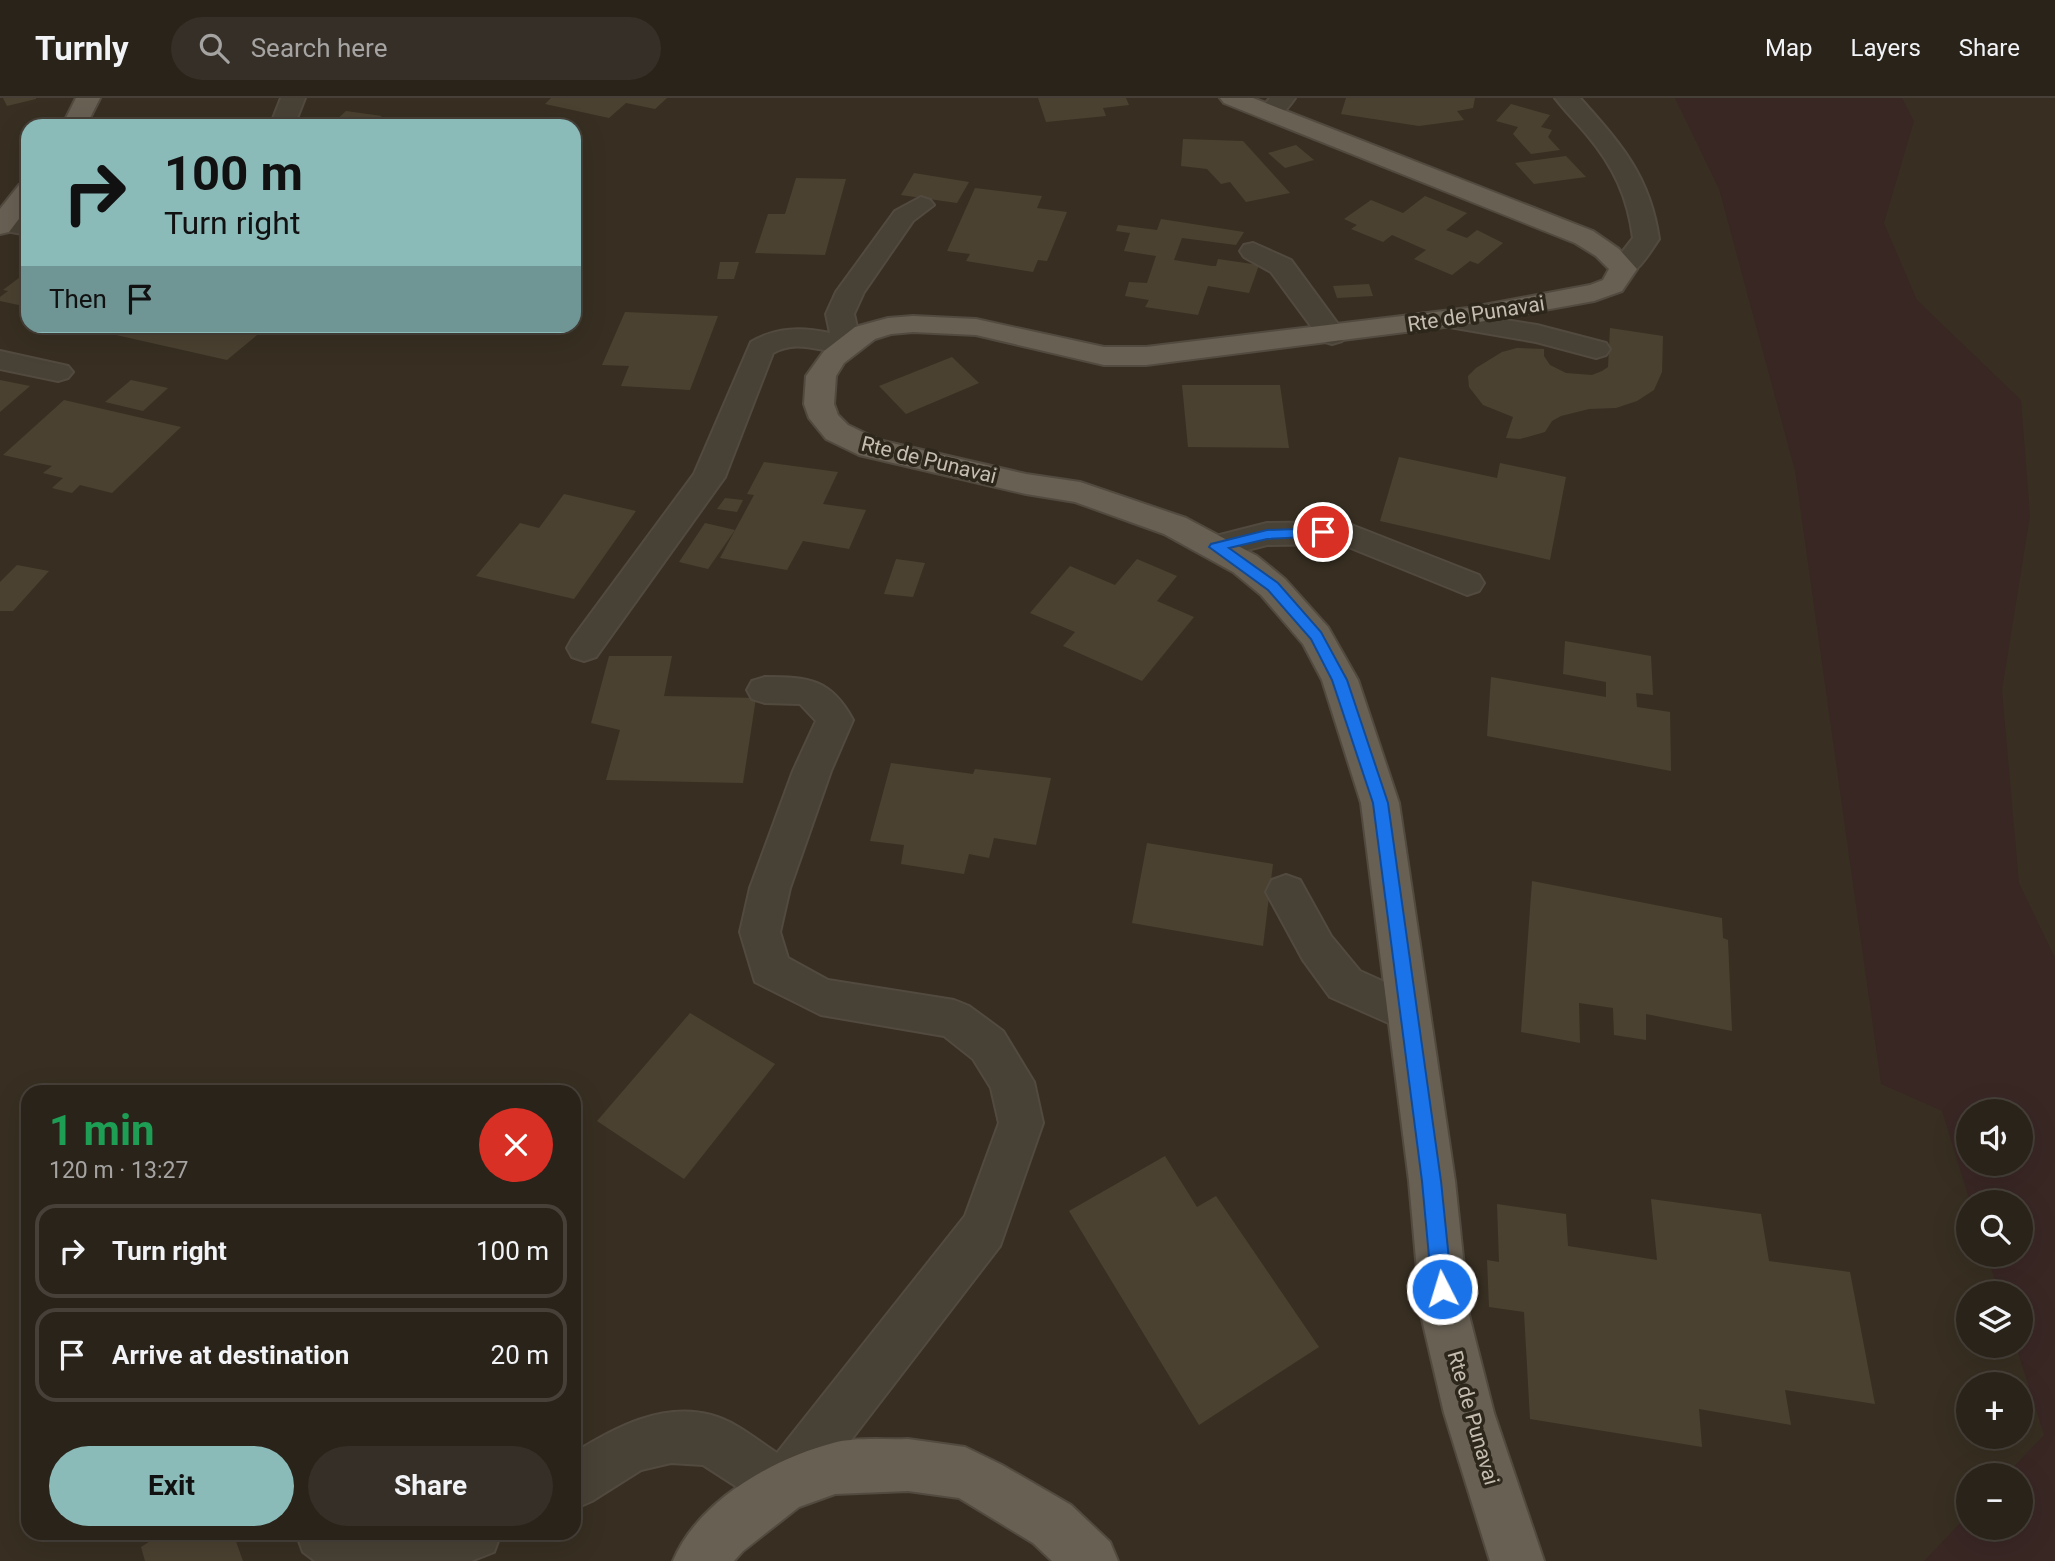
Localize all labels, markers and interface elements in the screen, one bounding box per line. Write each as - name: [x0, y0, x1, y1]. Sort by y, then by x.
- search box: [171, 17, 661, 80]
- text: Turnly: [35, 29, 129, 68]
- icon: search: [195, 29, 233, 67]
- text: Search here: [251, 33, 387, 63]
- text: Map: [1765, 34, 1813, 62]
- text: Layers: [1851, 34, 1921, 62]
- text: Share: [1959, 34, 2020, 62]
- text: 100 m: [164, 145, 303, 202]
- icon: right: [49, 147, 140, 238]
- text: Turn right: [164, 204, 300, 242]
- icon: arrive: [121, 280, 159, 318]
- text: Then: [49, 284, 107, 314]
- street label: Rte de Punavai: [1406, 291, 1546, 337]
- street label: Rte de Punavai: [859, 432, 999, 488]
- pin: [1293, 502, 1353, 562]
- icon: arrive: [1304, 513, 1342, 551]
- map controls: [1956, 1099, 2033, 1540]
- button: sound: [1956, 1099, 2033, 1176]
- text: 1 min: [49, 1106, 155, 1155]
- button: close: [479, 1108, 553, 1182]
- text: 120 m · 13:27: [49, 1157, 188, 1184]
- button: search: [1956, 1190, 2033, 1267]
- icon: right: [53, 1232, 91, 1270]
- text: Turn right: [112, 1236, 227, 1266]
- text: 100 m: [476, 1236, 549, 1266]
- position arrow: [1405, 1252, 1479, 1326]
- button: layers: [1956, 1281, 2033, 1358]
- icon: arrive: [53, 1336, 91, 1374]
- text: Arrive at destination: [112, 1340, 349, 1370]
- text: 20 m: [491, 1340, 549, 1370]
- street label: Rte de Punavai: [1442, 1348, 1504, 1488]
- button: +: [1956, 1372, 2033, 1449]
- button: Exit: [49, 1446, 294, 1526]
- button: Share: [308, 1446, 553, 1526]
- button: −: [1956, 1463, 2033, 1540]

